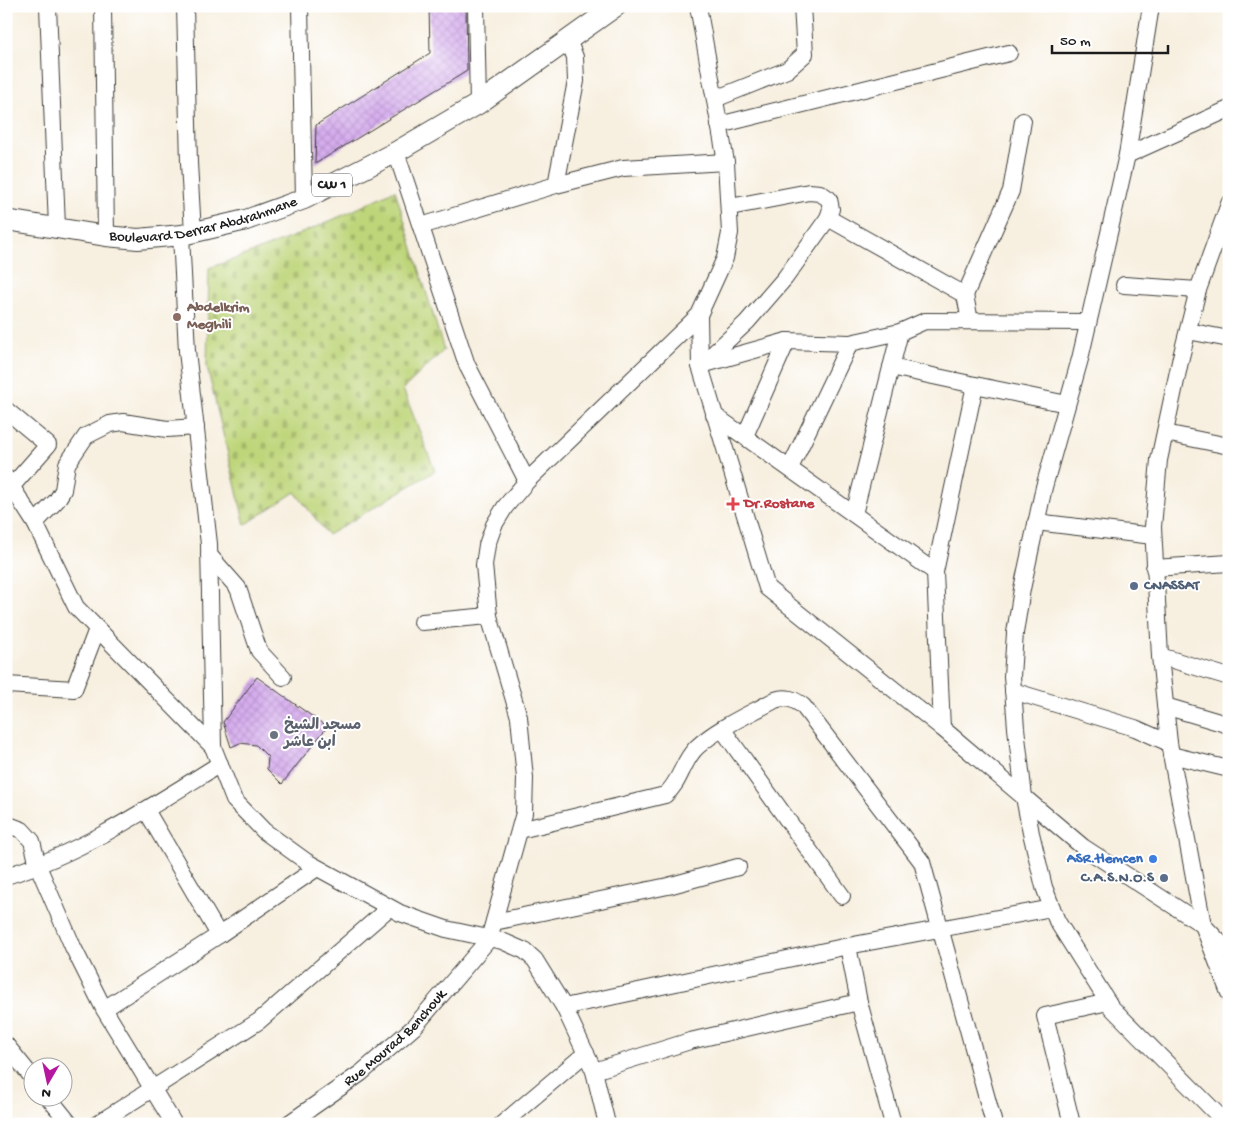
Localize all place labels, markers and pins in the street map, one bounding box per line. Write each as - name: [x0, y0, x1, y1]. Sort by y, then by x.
- place label: Abdelkrim Meghili: [186, 299, 250, 334]
- marker: Abdelkrim Meghili: [171, 311, 183, 323]
- place label: Dr.Rostane: [742, 495, 816, 513]
- marker: Dr.Rostane: [726, 497, 740, 511]
- place label: CNASSAT: [1143, 577, 1201, 595]
- marker: CNASSAT: [1128, 580, 1140, 592]
- place label: مسجد الشيخ ابن عاشر: [282, 716, 361, 752]
- marker: مسجد الشيخ ابن عاشر: [268, 729, 280, 741]
- place label: ASR.tlemcen: [1066, 850, 1144, 868]
- marker: ASR.tlemcen: [1147, 853, 1159, 865]
- place label: C.A.S.N.O.S: [1080, 869, 1155, 887]
- marker: C.A.S.N.O.S: [1158, 872, 1170, 884]

